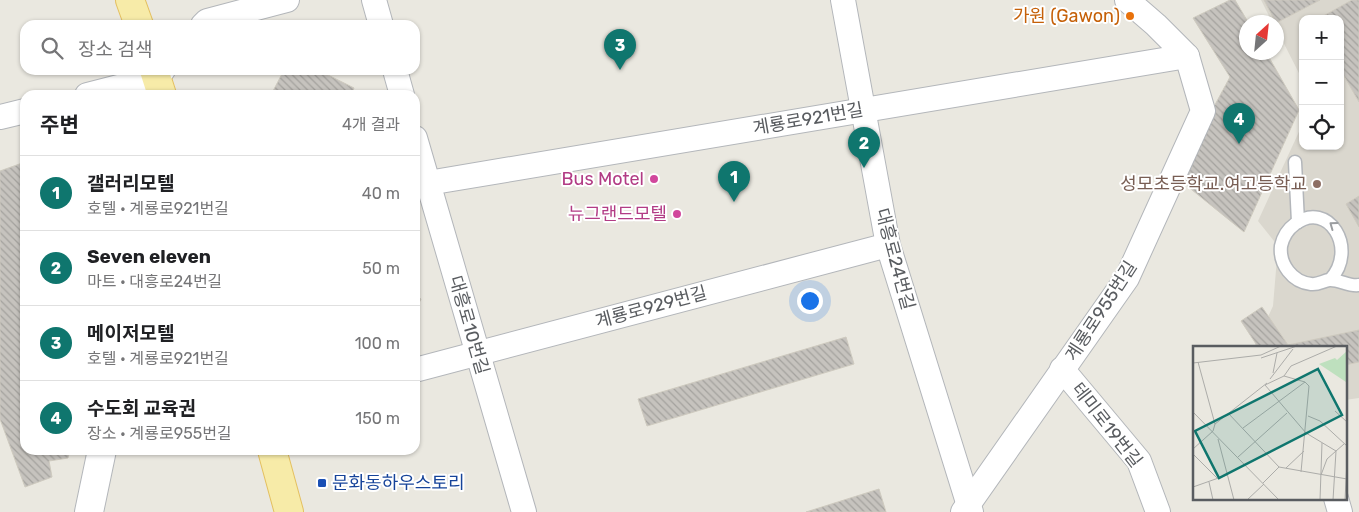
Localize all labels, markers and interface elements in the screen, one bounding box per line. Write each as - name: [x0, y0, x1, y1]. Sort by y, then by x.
- place label: 가원 (Gawon): [1013, 5, 1120, 27]
- marker: 가원 (Gawon): [1124, 10, 1136, 22]
- north arrow: [1239, 15, 1284, 60]
- map controls: [1299, 15, 1344, 150]
- button: +: [1299, 15, 1344, 60]
- search box: [20, 20, 420, 75]
- pin: 3: [604, 29, 636, 70]
- icon: search: [38, 34, 66, 62]
- text: 장소 검색: [78, 38, 153, 61]
- button: −: [1299, 60, 1344, 105]
- street label: 계룡로921번길: [751, 98, 865, 140]
- pin: 4: [1223, 103, 1255, 144]
- button: locate: [1299, 105, 1344, 150]
- text: 주변: [40, 112, 79, 137]
- text: 4개 결과: [342, 115, 400, 134]
- pin: 2: [848, 127, 880, 168]
- pin: 1: [718, 161, 750, 202]
- place label: Bus Motel: [562, 168, 644, 190]
- text: 갤러리모텔: [87, 172, 174, 195]
- marker: Bus Motel: [648, 173, 660, 185]
- place label: 성모초등학교.여고등학교: [1120, 173, 1307, 195]
- marker: 성모초등학교.여고등학교: [1311, 178, 1323, 190]
- text: 1: [52, 184, 60, 203]
- text: 40 m: [362, 184, 400, 203]
- text: 호텔 · 계룡로921번길: [87, 199, 229, 218]
- place label: 뉴그랜드모텔: [568, 203, 667, 225]
- street label: 대흥로24번길: [871, 206, 919, 312]
- marker: 뉴그랜드모텔: [671, 208, 683, 220]
- one-way arrow: [1329, 222, 1339, 231]
- text: Seven eleven: [87, 245, 211, 268]
- street label: 계룡로955번길: [1060, 257, 1142, 365]
- text: 2: [51, 259, 61, 278]
- text: 50 m: [362, 259, 400, 278]
- text: 마트 · 대흥로24번길: [87, 272, 222, 291]
- street label: 대흥로10번길: [444, 273, 494, 377]
- street label: 계룡로929번길: [593, 282, 709, 332]
- your location: [797, 288, 823, 314]
- text: 메이저모텔: [87, 322, 174, 345]
- text: 3: [51, 334, 61, 353]
- text: 100 m: [355, 334, 400, 353]
- inset map: [1193, 346, 1346, 500]
- text: 호텔 · 계룡로921번길: [87, 349, 229, 368]
- street label: 테미로19번길: [1067, 378, 1147, 472]
- text: 수도회 교육권: [87, 397, 196, 420]
- text: 4: [51, 409, 61, 428]
- text: 150 m: [355, 409, 400, 428]
- text: 장소 · 계룡로955번길: [87, 424, 232, 443]
- place label: 문화동하우스토리: [332, 472, 464, 494]
- marker: 문화동하우스토리: [316, 477, 328, 489]

